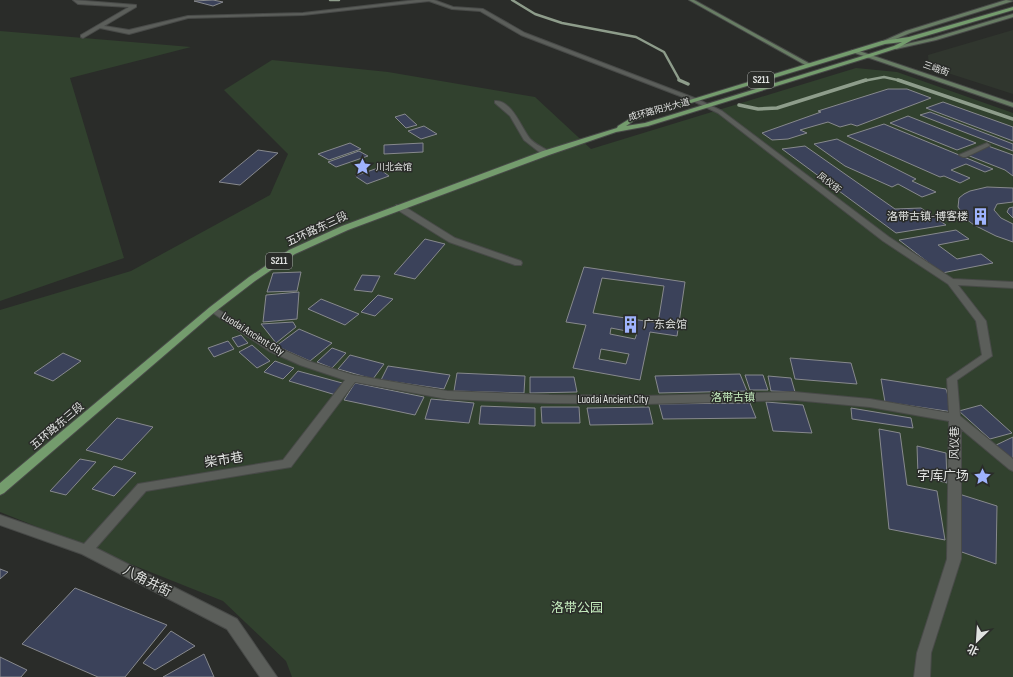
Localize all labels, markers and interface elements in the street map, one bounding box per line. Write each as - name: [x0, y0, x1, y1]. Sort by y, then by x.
- street label: 三峨街: [921, 59, 951, 79]
- road number: S211: [748, 72, 774, 88]
- street label: 成环路阳光大道: [627, 97, 691, 123]
- place icon: 川北会馆: [353, 157, 373, 177]
- place label: 川北会馆: [376, 162, 412, 173]
- street label: 凤仪街: [815, 170, 843, 196]
- building icon: 洛带古镇-博客楼: [971, 206, 991, 226]
- street label: 五环路东三段: [284, 209, 350, 249]
- place label: 洛带古镇-博客楼: [887, 210, 968, 223]
- road number: S211: [266, 253, 292, 269]
- street label: Luodai Ancient City: [219, 310, 287, 359]
- building icon: 广东会馆: [620, 314, 640, 334]
- place label: 广东会馆: [643, 318, 687, 331]
- park label: 洛带古镇: [711, 391, 755, 404]
- street label: Luodai Ancient City: [577, 393, 649, 406]
- street label: 五环路东三段: [28, 400, 86, 452]
- street label: 风仪巷: [948, 427, 961, 460]
- street label: 柴市巷: [203, 449, 245, 471]
- place icon: 字库广场: [972, 466, 992, 486]
- place label: 字库广场: [917, 468, 969, 484]
- street label: 八角井街: [120, 562, 174, 600]
- park label: 洛带公园: [551, 600, 603, 616]
- north arrow: [957, 621, 997, 661]
- text: 北: [965, 641, 981, 658]

